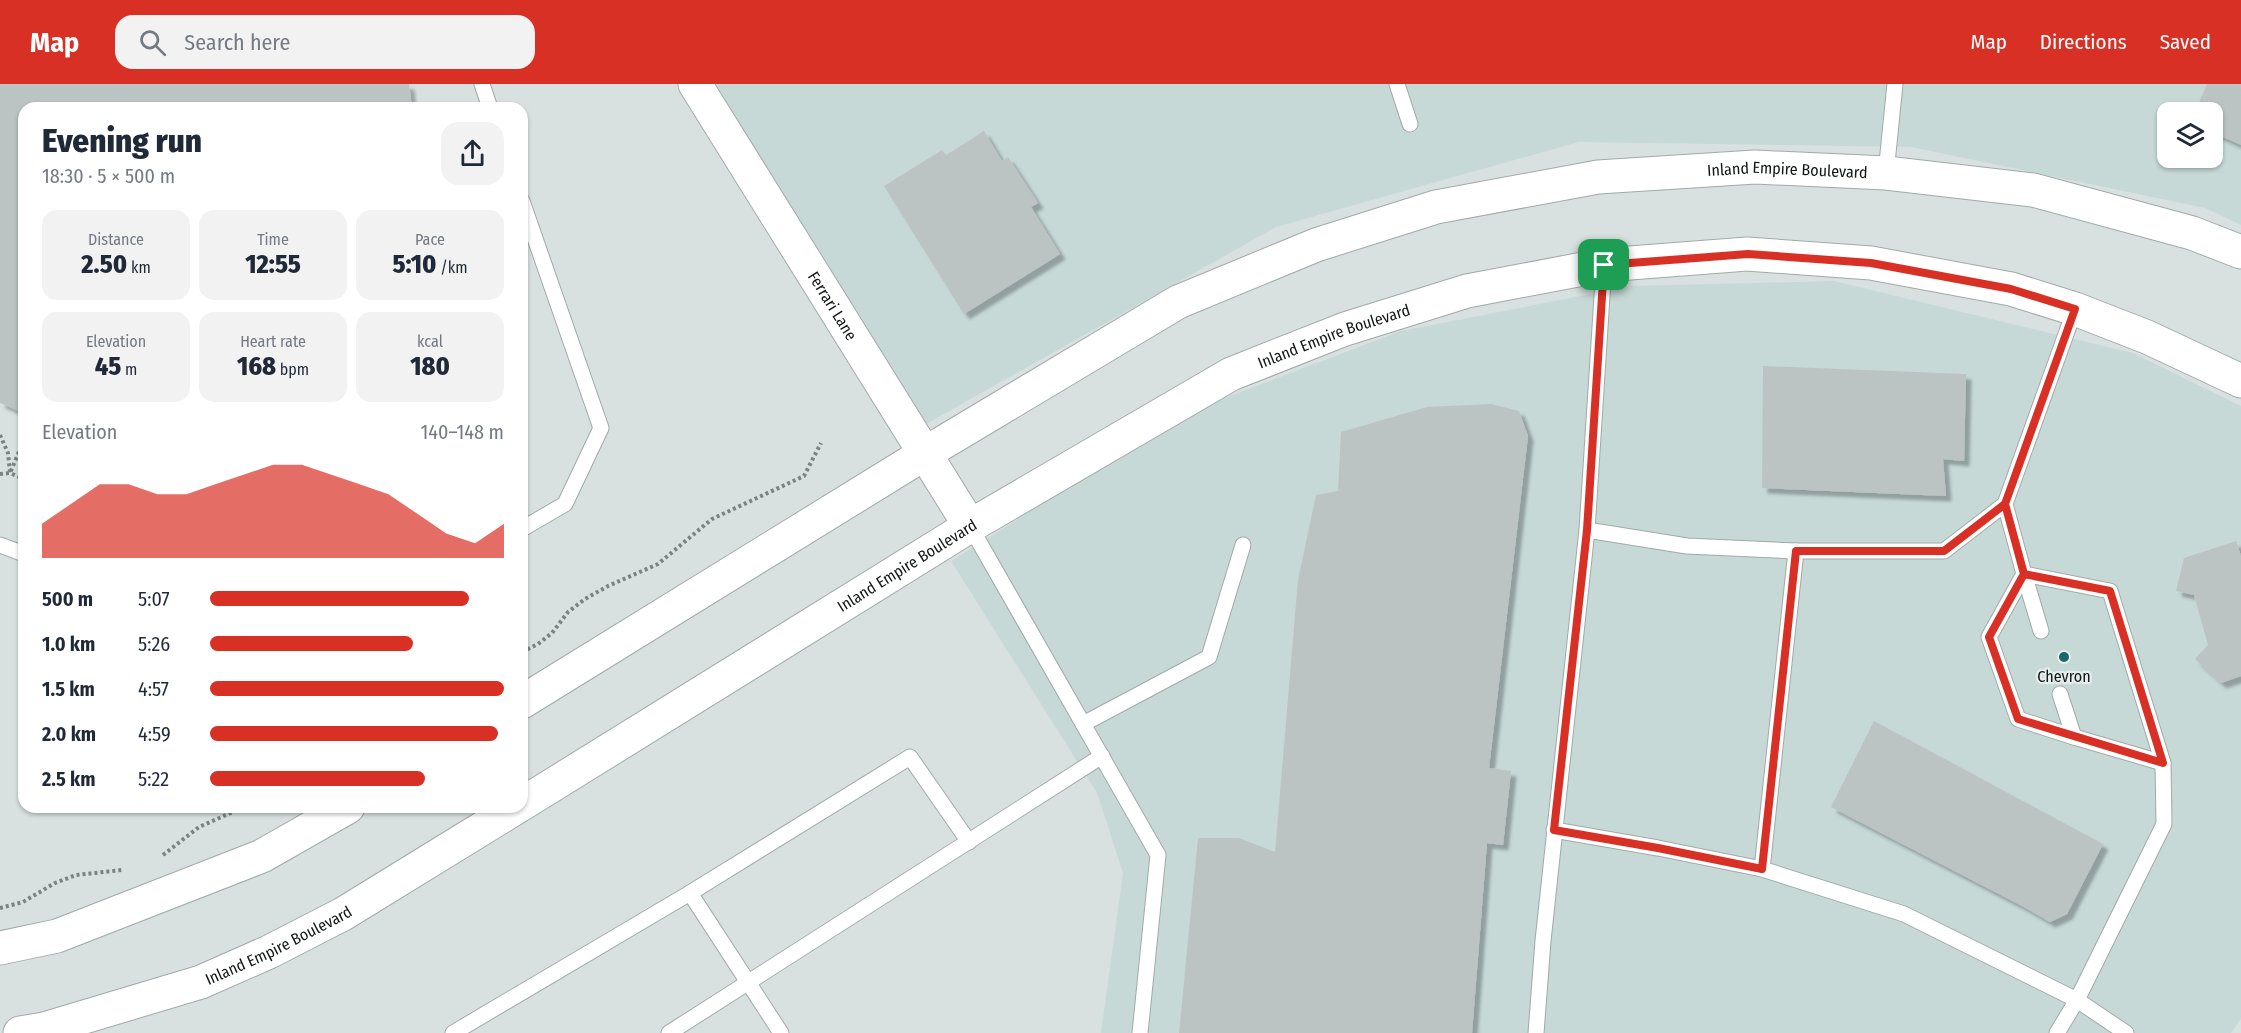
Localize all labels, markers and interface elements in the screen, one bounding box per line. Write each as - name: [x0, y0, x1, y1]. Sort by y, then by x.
- search box: [115, 15, 535, 69]
- text: Map: [30, 26, 79, 59]
- icon: search: [136, 26, 169, 59]
- text: Search here: [184, 29, 290, 56]
- text: Map: [1970, 29, 2007, 55]
- text: Directions: [2040, 29, 2127, 55]
- text: Saved: [2160, 29, 2211, 55]
- map controls: [2157, 102, 2223, 168]
- button: layers: [2157, 102, 2223, 168]
- text: Evening run: [42, 121, 202, 161]
- button: share: [441, 122, 504, 185]
- street label: Inland Empire Boulevard: [1707, 157, 1868, 182]
- text: 18:30 · 5 × 500 m: [42, 164, 175, 188]
- text: Distance: [88, 230, 144, 249]
- text: Time: [257, 230, 289, 249]
- text: Pace: [415, 230, 445, 249]
- pin: [1578, 239, 1629, 290]
- icon: arrive: [1587, 248, 1620, 281]
- text: 2.50: [81, 249, 127, 280]
- text: 12:55: [245, 249, 301, 280]
- text: 5:10: [393, 249, 436, 280]
- text: km: [127, 258, 151, 277]
- text: /km: [436, 258, 467, 277]
- street label: Ferrari Lane: [804, 268, 861, 344]
- street label: Inland Empire Boulevard: [1255, 300, 1412, 372]
- text: Elevation: [86, 332, 146, 351]
- text: Heart rate: [240, 332, 306, 351]
- text: kcal: [417, 332, 443, 351]
- text: 45: [95, 351, 121, 382]
- text: 168: [237, 351, 276, 382]
- text: 180: [410, 351, 450, 382]
- text: m: [121, 360, 137, 379]
- text: bpm: [276, 360, 309, 379]
- text: Elevation: [42, 420, 117, 444]
- text: 140–148 m: [420, 420, 504, 444]
- street label: Inland Empire Boulevard: [834, 515, 980, 616]
- text: 500 m: [42, 587, 93, 611]
- text: 5:07: [138, 587, 170, 611]
- text: 1.0 km: [42, 632, 95, 656]
- text: 5:26: [138, 632, 170, 656]
- marker: Chevron: [2057, 650, 2071, 664]
- place label: Chevron: [2037, 667, 2091, 686]
- text: 1.5 km: [42, 677, 95, 701]
- text: 4:57: [138, 677, 169, 701]
- text: 2.0 km: [42, 722, 96, 746]
- text: 4:59: [138, 722, 171, 746]
- text: 2.5 km: [42, 767, 95, 791]
- text: 5:22: [138, 767, 169, 791]
- street label: Inland Empire Boulevard: [202, 901, 355, 988]

